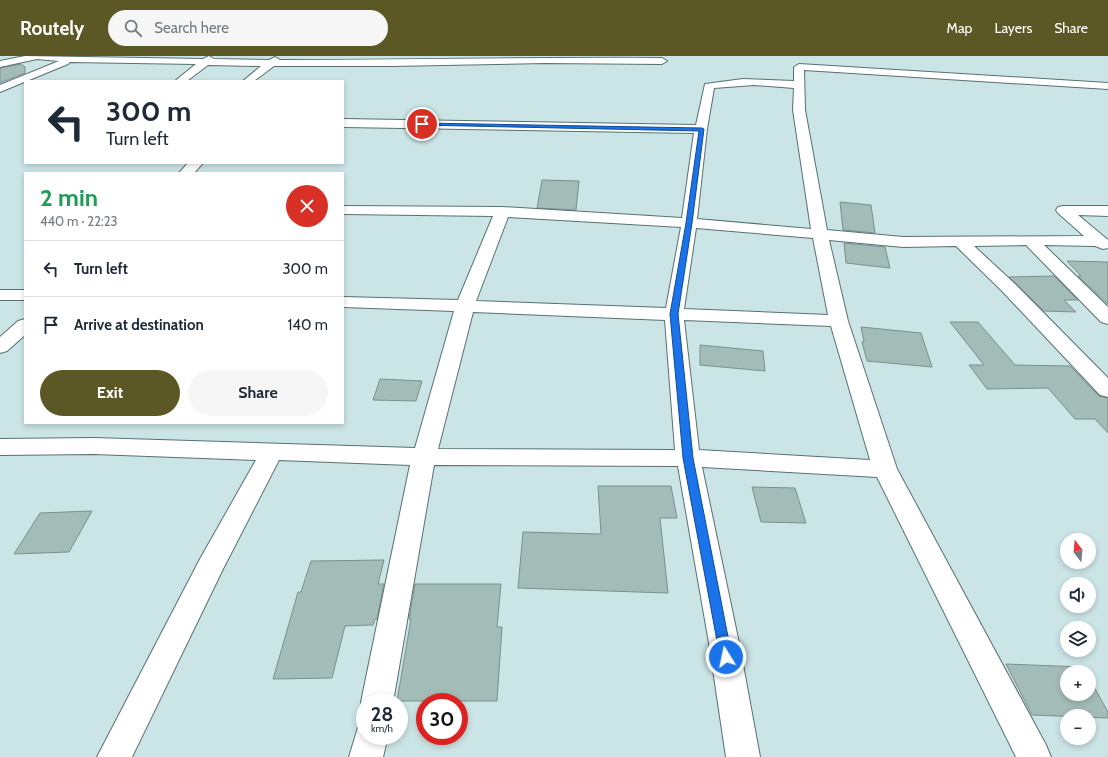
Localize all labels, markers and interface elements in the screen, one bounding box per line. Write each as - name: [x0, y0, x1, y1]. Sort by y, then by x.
- search box: [108, 10, 388, 46]
- text: Routely: [20, 17, 84, 40]
- icon: search: [122, 17, 144, 39]
- text: Search here: [154, 19, 229, 37]
- text: Map: [947, 19, 972, 37]
- text: Layers: [994, 19, 1032, 37]
- text: Share: [1054, 19, 1088, 37]
- text: 300 m: [106, 94, 191, 128]
- icon: left: [40, 96, 92, 148]
- pin: [405, 107, 439, 141]
- icon: arrive: [411, 113, 433, 135]
- text: Turn left: [106, 128, 169, 150]
- text: 2 min: [40, 183, 98, 212]
- button: close: [286, 185, 328, 227]
- text: 440 m · 22:23: [40, 213, 118, 229]
- icon: left: [40, 258, 62, 280]
- text: Turn left: [74, 260, 128, 278]
- text: 300 m: [282, 260, 328, 278]
- icon: arrive: [40, 314, 62, 336]
- text: Arrive at destination: [74, 316, 204, 334]
- text: 140 m: [287, 316, 328, 334]
- button: Exit: [40, 370, 180, 416]
- button: Share: [188, 370, 328, 416]
- north arrow: [1060, 533, 1096, 569]
- map controls: [1060, 533, 1096, 745]
- button: sound: [1060, 577, 1096, 613]
- button: layers: [1060, 621, 1096, 657]
- position arrow: [705, 636, 747, 678]
- button: +: [1060, 665, 1096, 701]
- speed limit sign: 30: [416, 693, 468, 745]
- text: 28: [371, 702, 393, 726]
- button: −: [1060, 709, 1096, 745]
- text: km/h: [371, 722, 393, 735]

